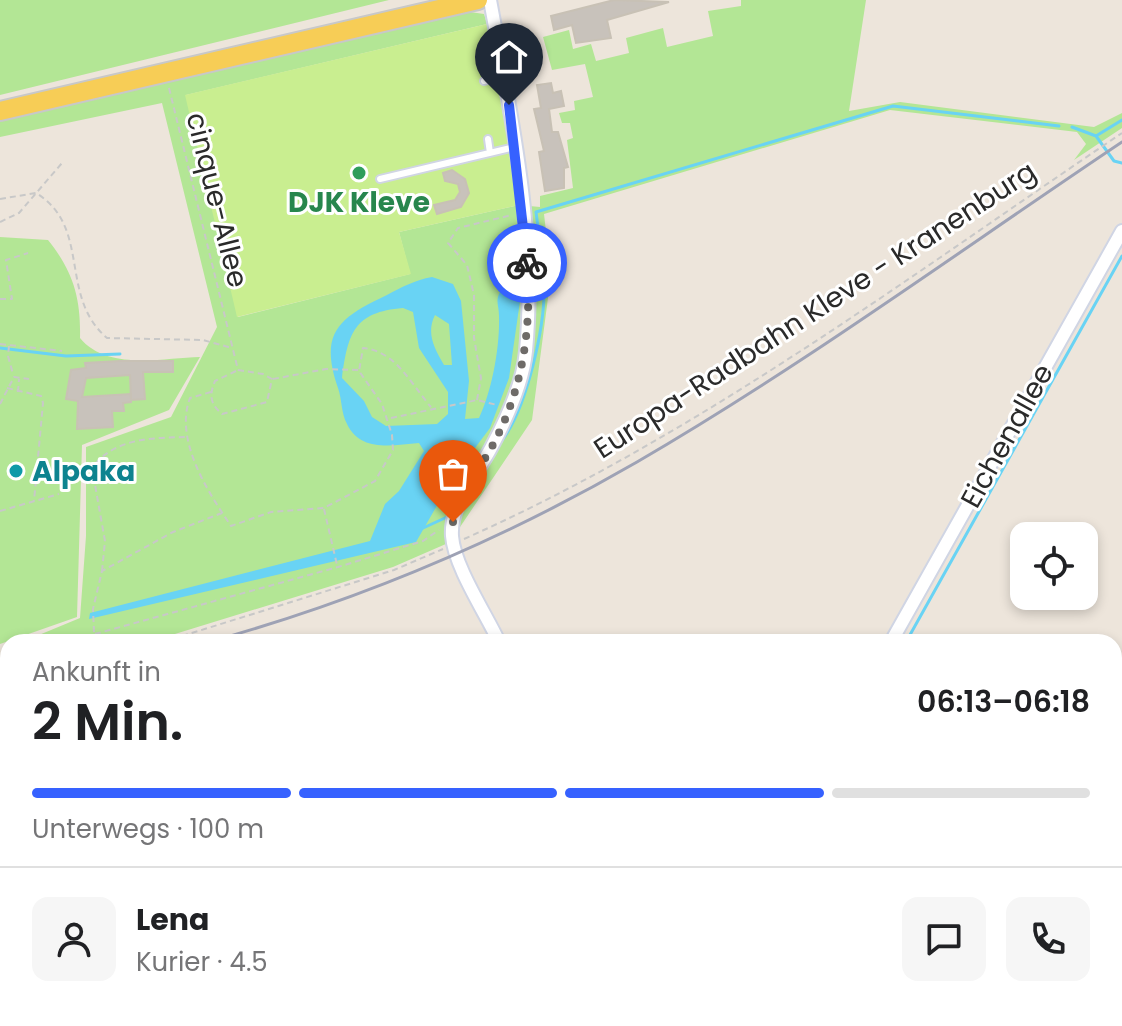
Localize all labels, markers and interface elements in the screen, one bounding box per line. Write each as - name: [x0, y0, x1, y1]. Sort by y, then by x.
- pin: [475, 23, 543, 105]
- icon: home: [487, 35, 531, 79]
- street label: cinque-Allee: [176, 109, 258, 291]
- street label: Europa-Radbahn Kleve - Kranenburg: [586, 152, 1044, 468]
- marker: DJK Kleve: [350, 164, 368, 182]
- place label: DJK Kleve: [288, 183, 430, 222]
- courier: [487, 223, 567, 303]
- icon: bike: [505, 241, 549, 285]
- street label: Eichenallee: [951, 357, 1063, 515]
- pin: [419, 440, 487, 522]
- place label: Alpaka: [32, 452, 135, 491]
- icon: bag: [431, 452, 475, 496]
- marker: Alpaka: [7, 462, 25, 480]
- map controls: [1010, 522, 1098, 610]
- button: locate: [1010, 522, 1098, 610]
- text: Ankunft in: [32, 654, 161, 690]
- text: 06:13–06:18: [917, 680, 1090, 723]
- text: 2 Min.: [32, 685, 183, 758]
- text: Unterwegs · 100 m: [32, 811, 264, 847]
- button: person: [32, 897, 116, 981]
- button: chat: [902, 897, 986, 981]
- button: phone: [1006, 897, 1090, 981]
- text: Lena: [136, 898, 209, 941]
- text: Kurier · 4.5: [136, 944, 268, 980]

